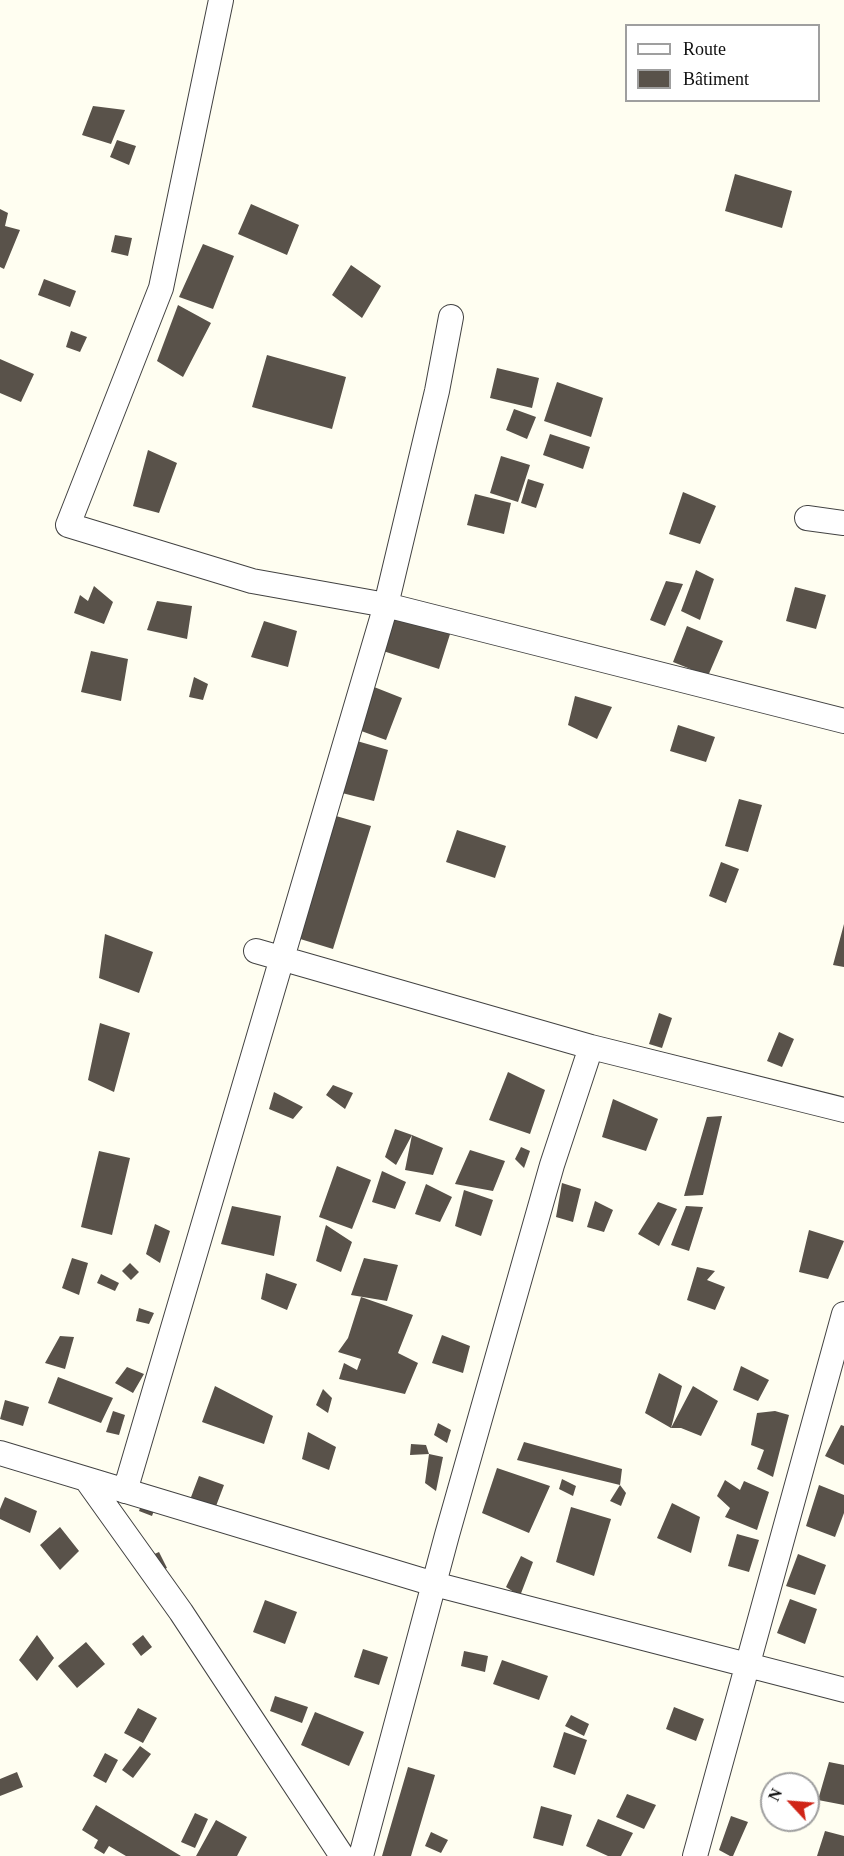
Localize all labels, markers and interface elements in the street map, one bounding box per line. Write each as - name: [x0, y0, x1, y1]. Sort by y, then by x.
- legend: [625, 24, 820, 102]
- text: Route: [683, 39, 726, 59]
- text: Bâtiment: [683, 69, 749, 89]
- north arrow: [760, 1772, 820, 1832]
- text: N: [765, 1786, 785, 1804]

